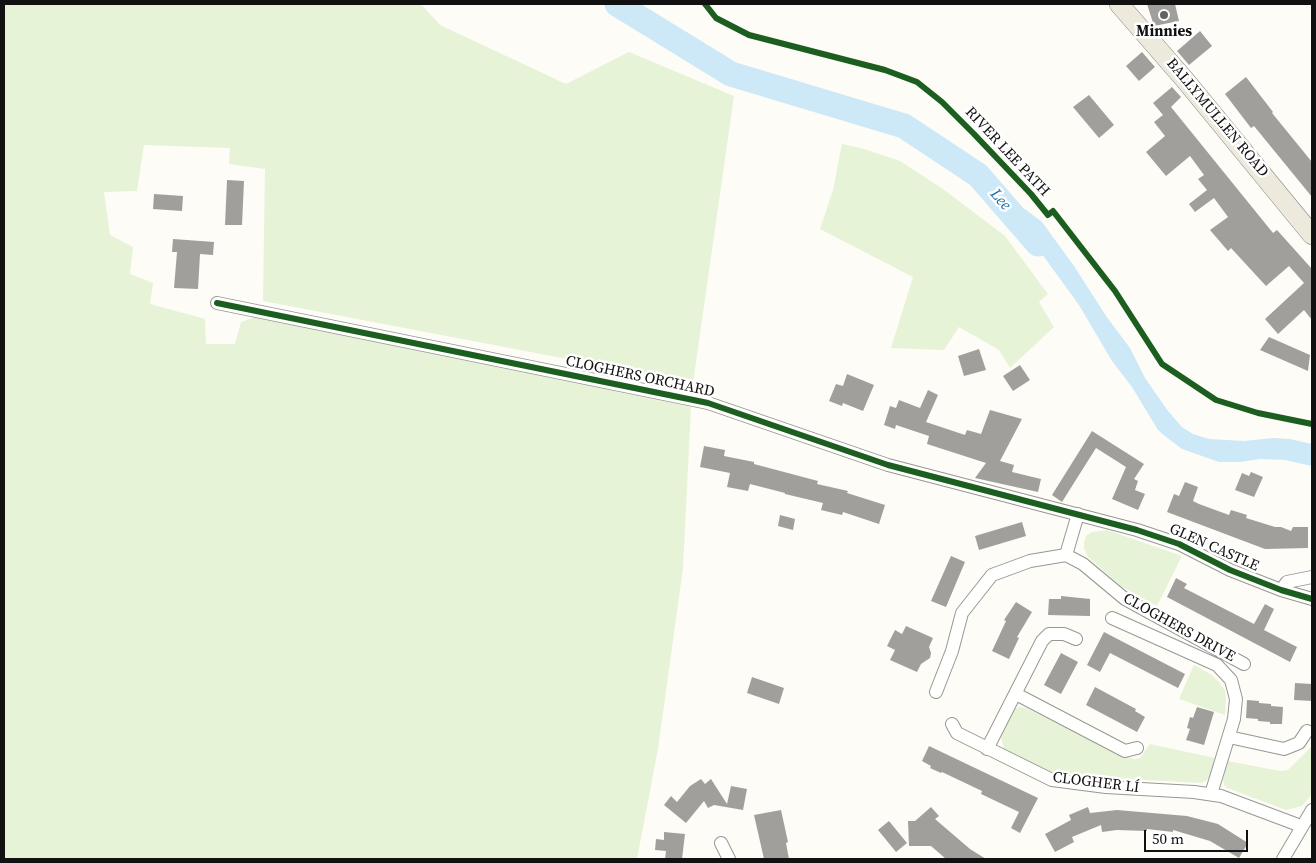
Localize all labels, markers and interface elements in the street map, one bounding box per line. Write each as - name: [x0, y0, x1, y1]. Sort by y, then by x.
- marker: Minnies: [1158, 9, 1170, 21]
- place label: Minnies: [1136, 23, 1192, 41]
- street label: BALLYMULLEN ROAD: [1162, 55, 1272, 181]
- street label: RIVER LEE PATH: [961, 104, 1053, 200]
- water label: Lee: [986, 185, 1014, 215]
- street label: CLOGHERS ORCHARD: [564, 352, 716, 402]
- street label: GLEN CASTLE: [1166, 520, 1262, 576]
- street label: CLOGHERS DRIVE: [1120, 590, 1238, 666]
- street label: CLOGHER LÍ: [1052, 769, 1140, 797]
- scale bar: [1146, 820, 1250, 852]
- text: 50 m: [1152, 828, 1184, 849]

